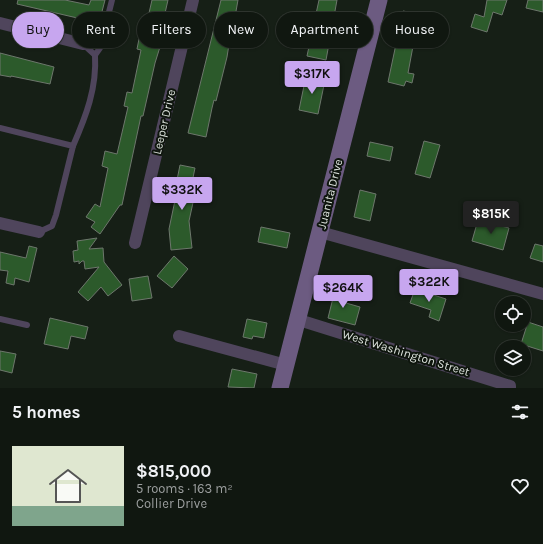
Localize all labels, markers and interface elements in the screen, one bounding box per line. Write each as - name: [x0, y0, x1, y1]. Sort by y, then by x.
- chip: Buy: [12, 12, 64, 48]
- chip: Rent: [72, 12, 129, 48]
- chip: Filters: [137, 12, 206, 48]
- chip: New: [214, 12, 268, 48]
- chip: Apartment: [276, 12, 373, 48]
- chip: House: [381, 12, 449, 48]
- pin: $317K: [284, 61, 340, 95]
- text: $317K: [294, 66, 330, 81]
- street label: Leeper Drive: [150, 88, 178, 156]
- street label: Juanita Drive: [315, 158, 345, 230]
- pin: $332K: [154, 177, 210, 211]
- text: $332K: [161, 182, 203, 197]
- pin: $815K: [463, 201, 519, 235]
- text: $815K: [472, 206, 510, 221]
- pin: $322K: [401, 269, 457, 303]
- text: $322K: [408, 274, 450, 289]
- pin: $264K: [315, 275, 371, 309]
- text: $264K: [323, 280, 363, 295]
- map controls: [495, 296, 531, 376]
- button: locate: [495, 296, 531, 332]
- street label: West Washington Street: [341, 327, 472, 379]
- button: layers: [495, 340, 531, 376]
- icon: filters: [509, 401, 531, 423]
- text: 5 homes: [12, 402, 81, 422]
- text: $815,000: [136, 461, 211, 481]
- icon: home: [44, 462, 92, 510]
- icon: heart: [509, 475, 531, 497]
- text: 5 rooms · 163 m²: [136, 481, 233, 496]
- text: Collier Drive: [136, 496, 207, 511]

